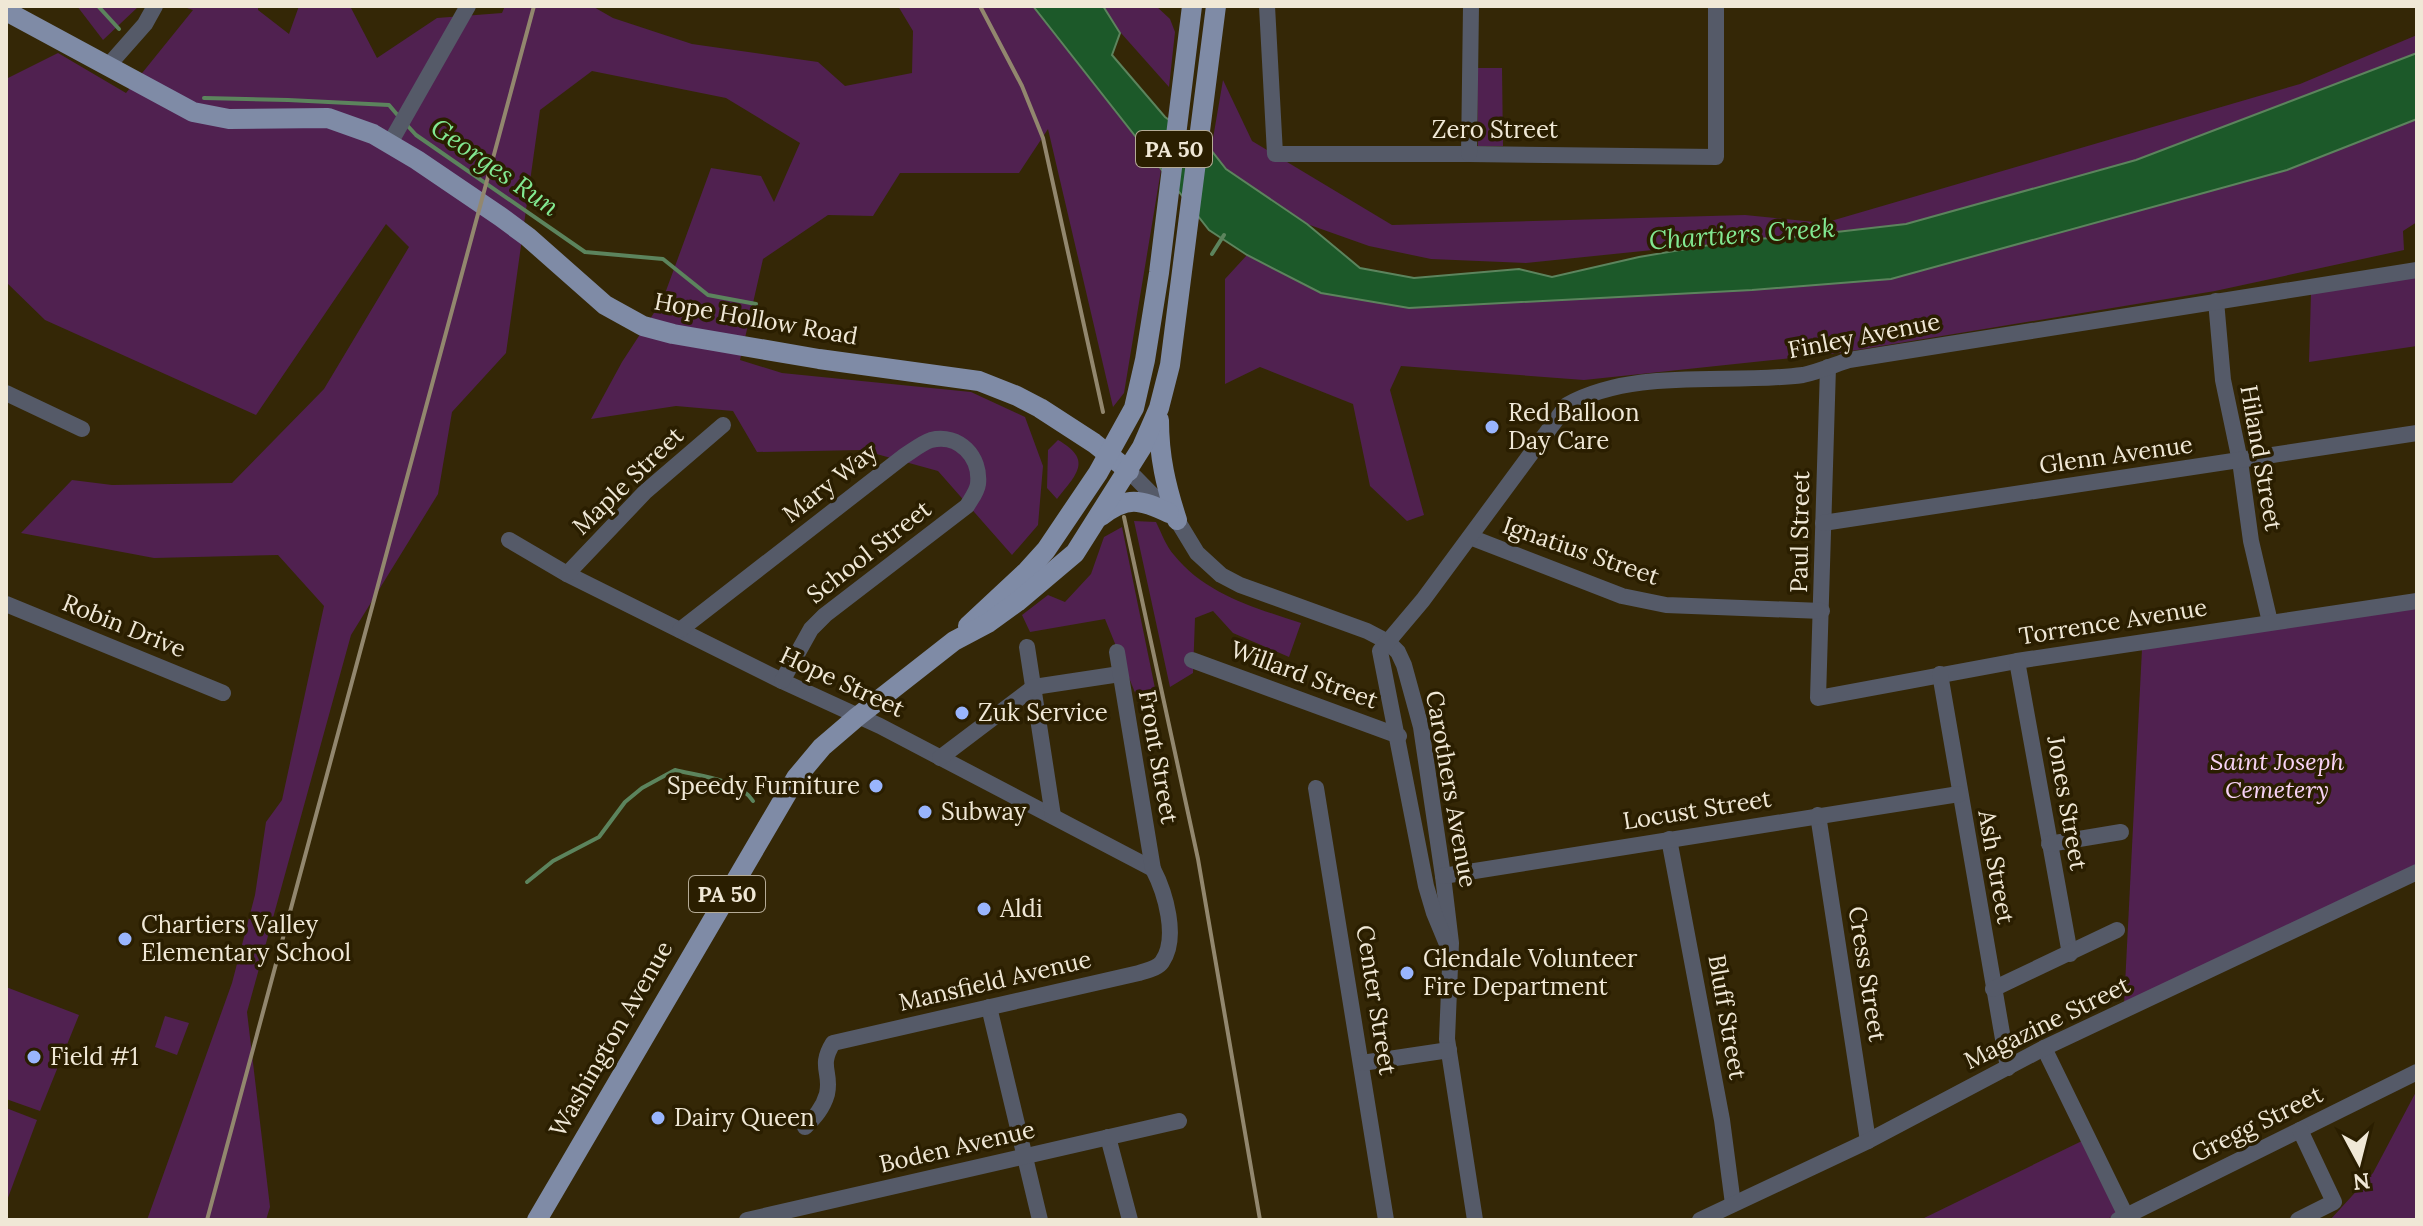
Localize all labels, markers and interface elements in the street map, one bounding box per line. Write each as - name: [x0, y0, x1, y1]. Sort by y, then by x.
- water label: Georges Run: [425, 110, 566, 223]
- street label: Zero Street: [1432, 114, 1559, 145]
- road number: PA 50: [1136, 131, 1212, 167]
- water label: Chartiers Creek: [1648, 211, 1836, 256]
- street label: Hope Hollow Road: [652, 285, 860, 352]
- street label: Finley Avenue: [1785, 306, 1943, 365]
- street label: Hiland Street: [2233, 383, 2290, 534]
- place label: Red Balloon Day Care: [1508, 397, 1639, 456]
- marker: Red Balloon Day Care: [1483, 418, 1501, 436]
- street label: Maple Street: [566, 419, 690, 541]
- street label: Glenn Avenue: [2037, 428, 2195, 481]
- street label: Mary Way: [776, 436, 884, 529]
- street label: Paul Street: [1783, 470, 1816, 593]
- street label: School Street: [800, 493, 938, 610]
- street label: Ignatius Street: [1499, 509, 1664, 592]
- street label: Robin Drive: [58, 587, 191, 664]
- street label: Torrence Avenue: [2017, 591, 2209, 652]
- street label: Willard Street: [1226, 634, 1383, 716]
- street label: Hope Street: [775, 639, 910, 724]
- street label: Front Street: [1131, 688, 1186, 827]
- street label: Carothers Avenue: [1419, 688, 1484, 890]
- place label: Zuk Service: [978, 697, 1108, 728]
- marker: Zuk Service: [953, 704, 971, 722]
- street label: Jones Street: [2040, 732, 2095, 873]
- park label: Saint Joseph Cemetery: [2210, 746, 2344, 805]
- place label: Speedy Furniture: [667, 770, 860, 801]
- marker: Speedy Furniture: [867, 777, 885, 795]
- street label: Locust Street: [1621, 782, 1774, 837]
- place label: Subway: [941, 796, 1027, 827]
- marker: Subway: [916, 803, 934, 821]
- street label: Ash Street: [1971, 807, 2022, 927]
- road number: PA 50: [689, 876, 765, 912]
- place label: Aldi: [999, 893, 1043, 924]
- marker: Aldi: [975, 900, 993, 918]
- street label: Cress Street: [1842, 904, 1894, 1044]
- place label: Chartiers Valley Elementary School: [141, 909, 351, 968]
- street label: Center Street: [1349, 923, 1404, 1078]
- marker: Chartiers Valley Elementary School: [116, 930, 134, 948]
- street label: Washington Avenue: [542, 935, 679, 1142]
- street label: Mansfield Avenue: [896, 943, 1094, 1018]
- place label: Glendale Volunteer Fire Department: [1423, 943, 1638, 1002]
- street label: Bluff Street: [1701, 952, 1754, 1083]
- marker: Glendale Volunteer Fire Department: [1398, 964, 1416, 982]
- street label: Magazine Street: [1959, 969, 2136, 1076]
- place label: Field #1: [50, 1041, 139, 1072]
- marker: Field #1: [25, 1048, 43, 1066]
- street label: Gregg Street: [2186, 1078, 2328, 1169]
- place label: Dairy Queen: [674, 1102, 815, 1133]
- marker: Dairy Queen: [649, 1109, 667, 1127]
- street label: Boden Avenue: [876, 1114, 1038, 1179]
- north arrow: [2319, 1122, 2399, 1202]
- text: N: [2351, 1167, 2372, 1197]

